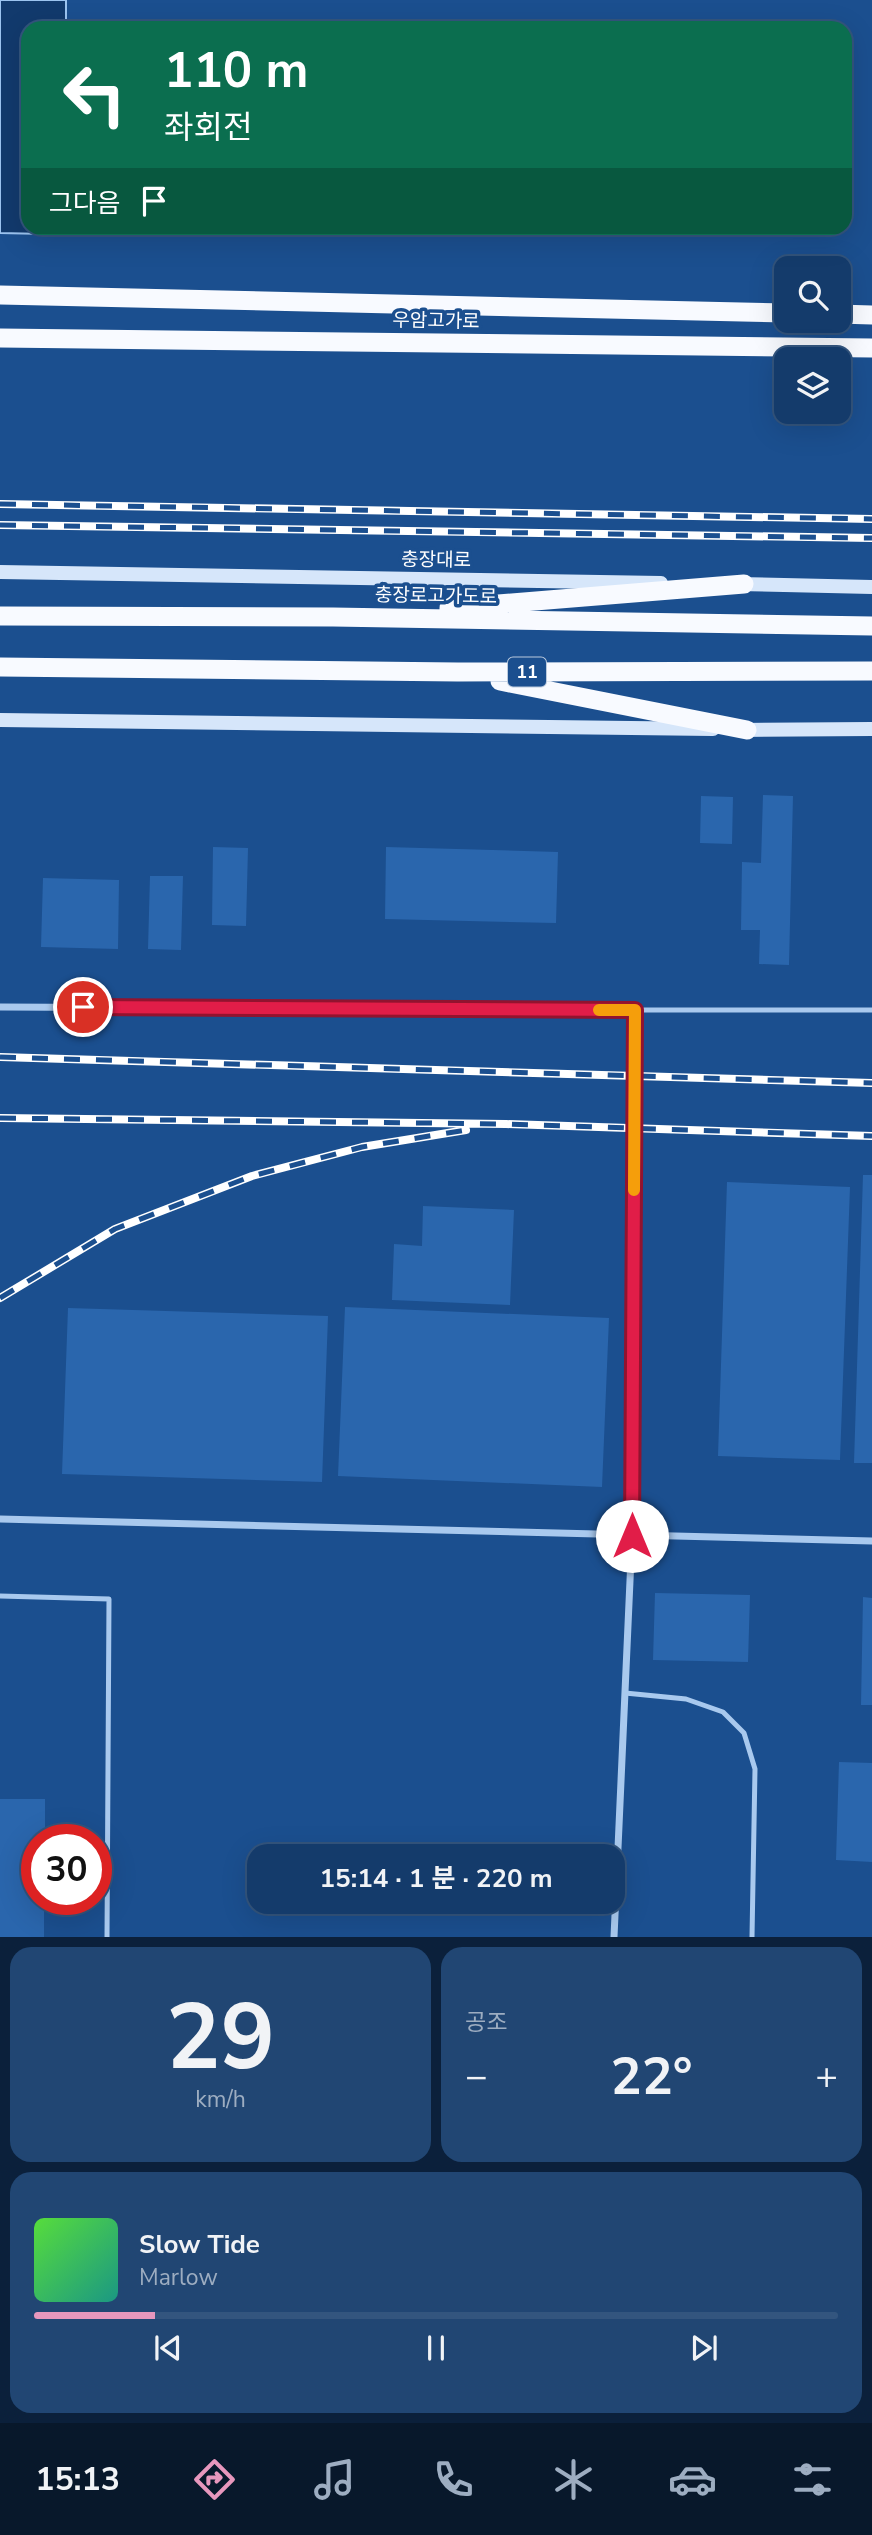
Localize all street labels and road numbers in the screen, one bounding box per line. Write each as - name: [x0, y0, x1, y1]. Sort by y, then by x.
- street label: 우암고가로: [392, 307, 480, 335]
- street label: 충장대로: [401, 546, 471, 574]
- street label: 충장로고가도로: [375, 582, 497, 610]
- road number: 11: [508, 658, 546, 686]

